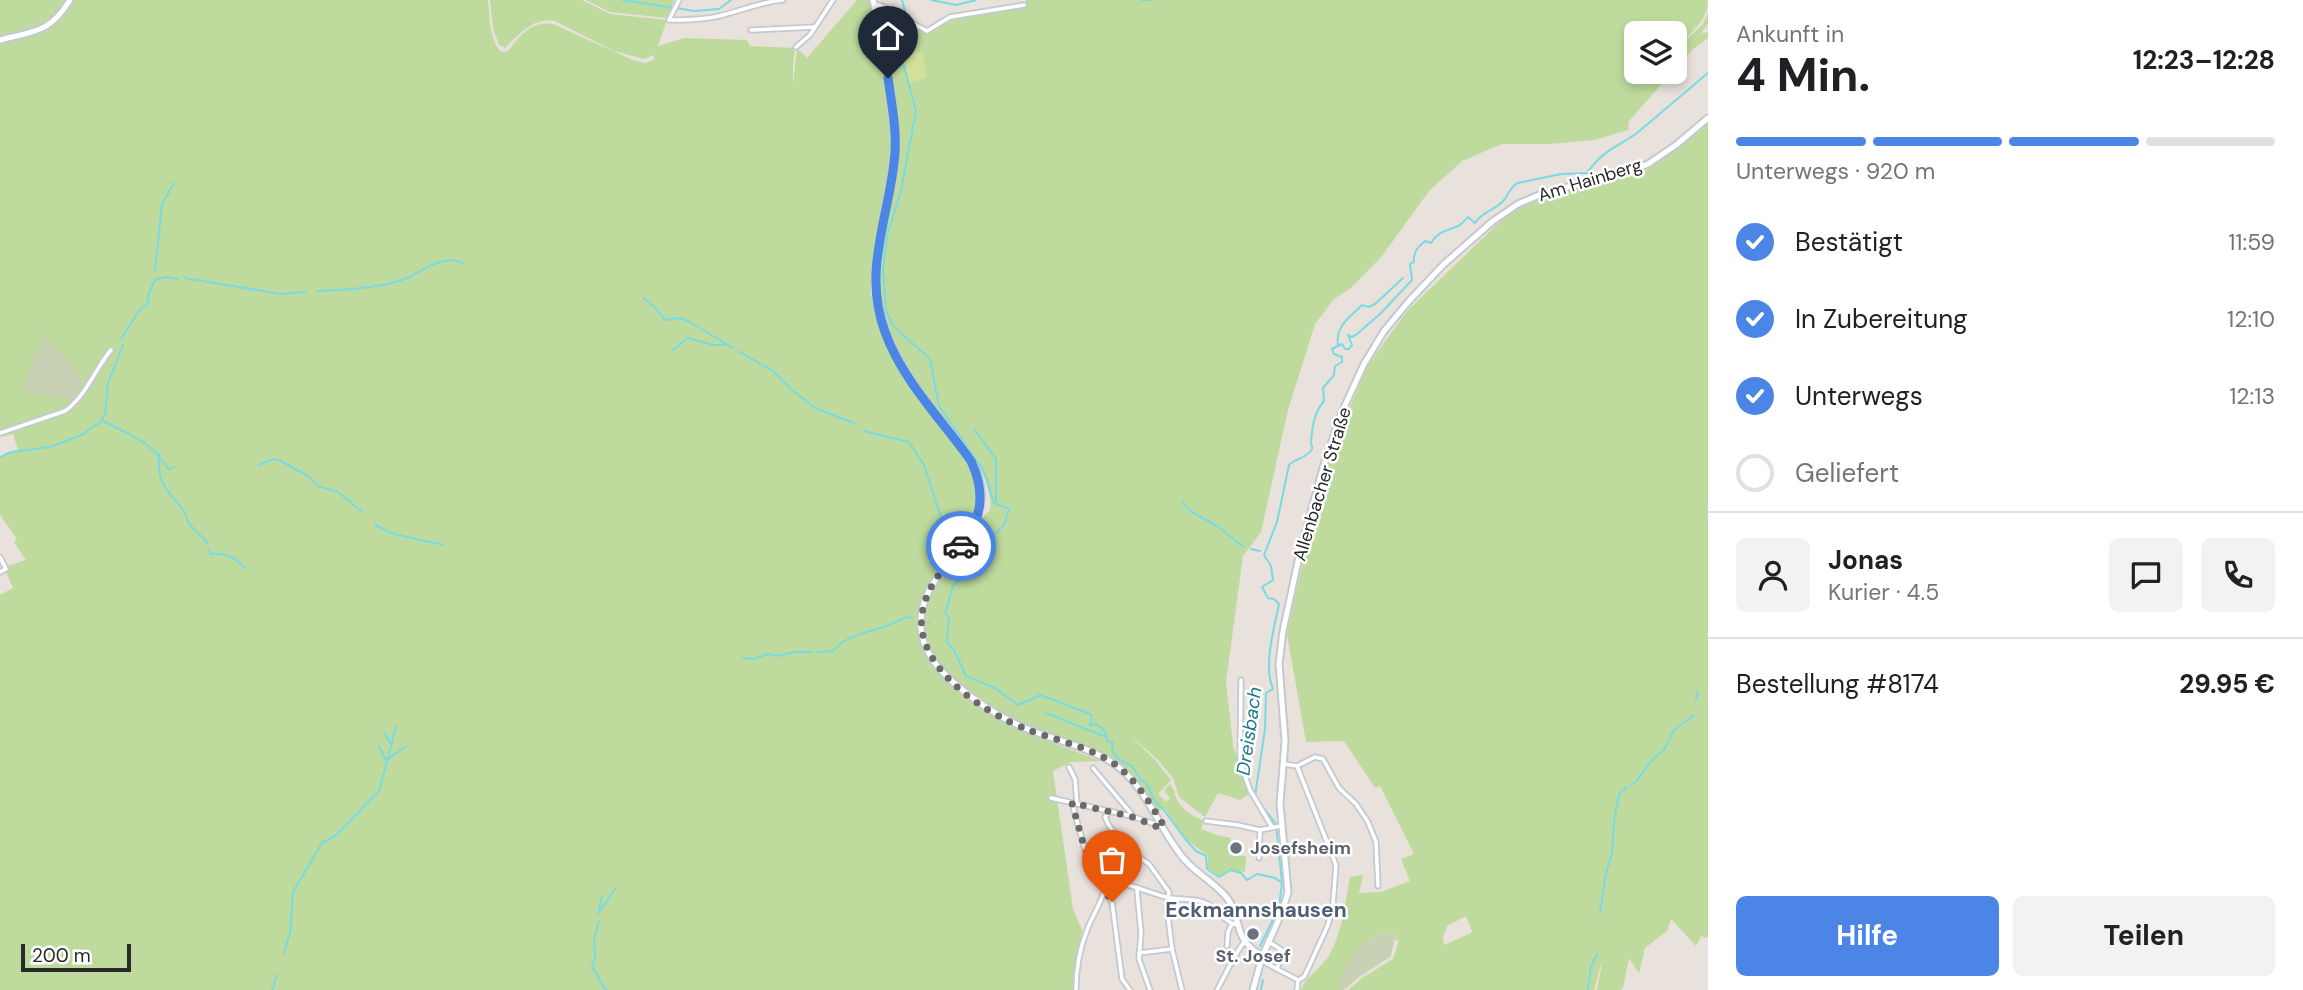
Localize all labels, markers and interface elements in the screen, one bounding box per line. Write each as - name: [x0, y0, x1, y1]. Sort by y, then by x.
- pin: [858, 6, 918, 78]
- icon: home: [869, 17, 907, 55]
- text: Ankunft in: [1736, 19, 1844, 49]
- map controls: [1624, 21, 1687, 84]
- button: layers: [1624, 21, 1687, 84]
- text: 12:23–12:28: [2133, 43, 2275, 77]
- text: 4 Min.: [1736, 45, 1870, 105]
- street label: Am Hainberg: [1535, 153, 1645, 207]
- text: Unterwegs · 920 m: [1736, 156, 1935, 186]
- icon: check: [1736, 223, 1774, 261]
- text: Bestätigt: [1795, 225, 1903, 259]
- text: 11:59: [2228, 227, 2275, 257]
- icon: check: [1736, 300, 1774, 338]
- text: In Zubereitung: [1795, 302, 1968, 336]
- text: 12:10: [2227, 304, 2275, 334]
- icon: check: [1736, 377, 1774, 415]
- text: Unterwegs: [1795, 379, 1923, 413]
- text: 12:13: [2229, 381, 2275, 411]
- street label: Allenbacher Straße: [1287, 404, 1357, 564]
- text: Geliefert: [1795, 456, 1899, 490]
- courier: [926, 511, 996, 581]
- icon: car: [942, 527, 980, 565]
- button: person: [1736, 538, 1810, 612]
- button: chat: [2109, 538, 2183, 612]
- button: phone: [2201, 538, 2275, 612]
- text: Jonas: [1828, 543, 1903, 577]
- text: Kurier · 4.5: [1828, 577, 1939, 607]
- text: Bestellung #8174: [1736, 667, 1939, 701]
- text: 29.95 €: [2179, 667, 2275, 701]
- water label: Dreisbach: [1230, 685, 1268, 777]
- pin: [1082, 830, 1142, 902]
- place label: Josefsheim: [1250, 836, 1351, 860]
- marker: Josefsheim: [1228, 840, 1244, 856]
- icon: bag: [1093, 841, 1131, 879]
- district label: Eckmannshausen: [1165, 896, 1347, 924]
- button: Hilfe: [1736, 896, 1999, 976]
- button: Teilen: [2013, 896, 2275, 976]
- marker: St. Josef: [1245, 926, 1261, 942]
- scale bar: [21, 941, 131, 973]
- text: 200 m: [32, 943, 91, 968]
- place label: St. Josef: [1215, 944, 1291, 968]

